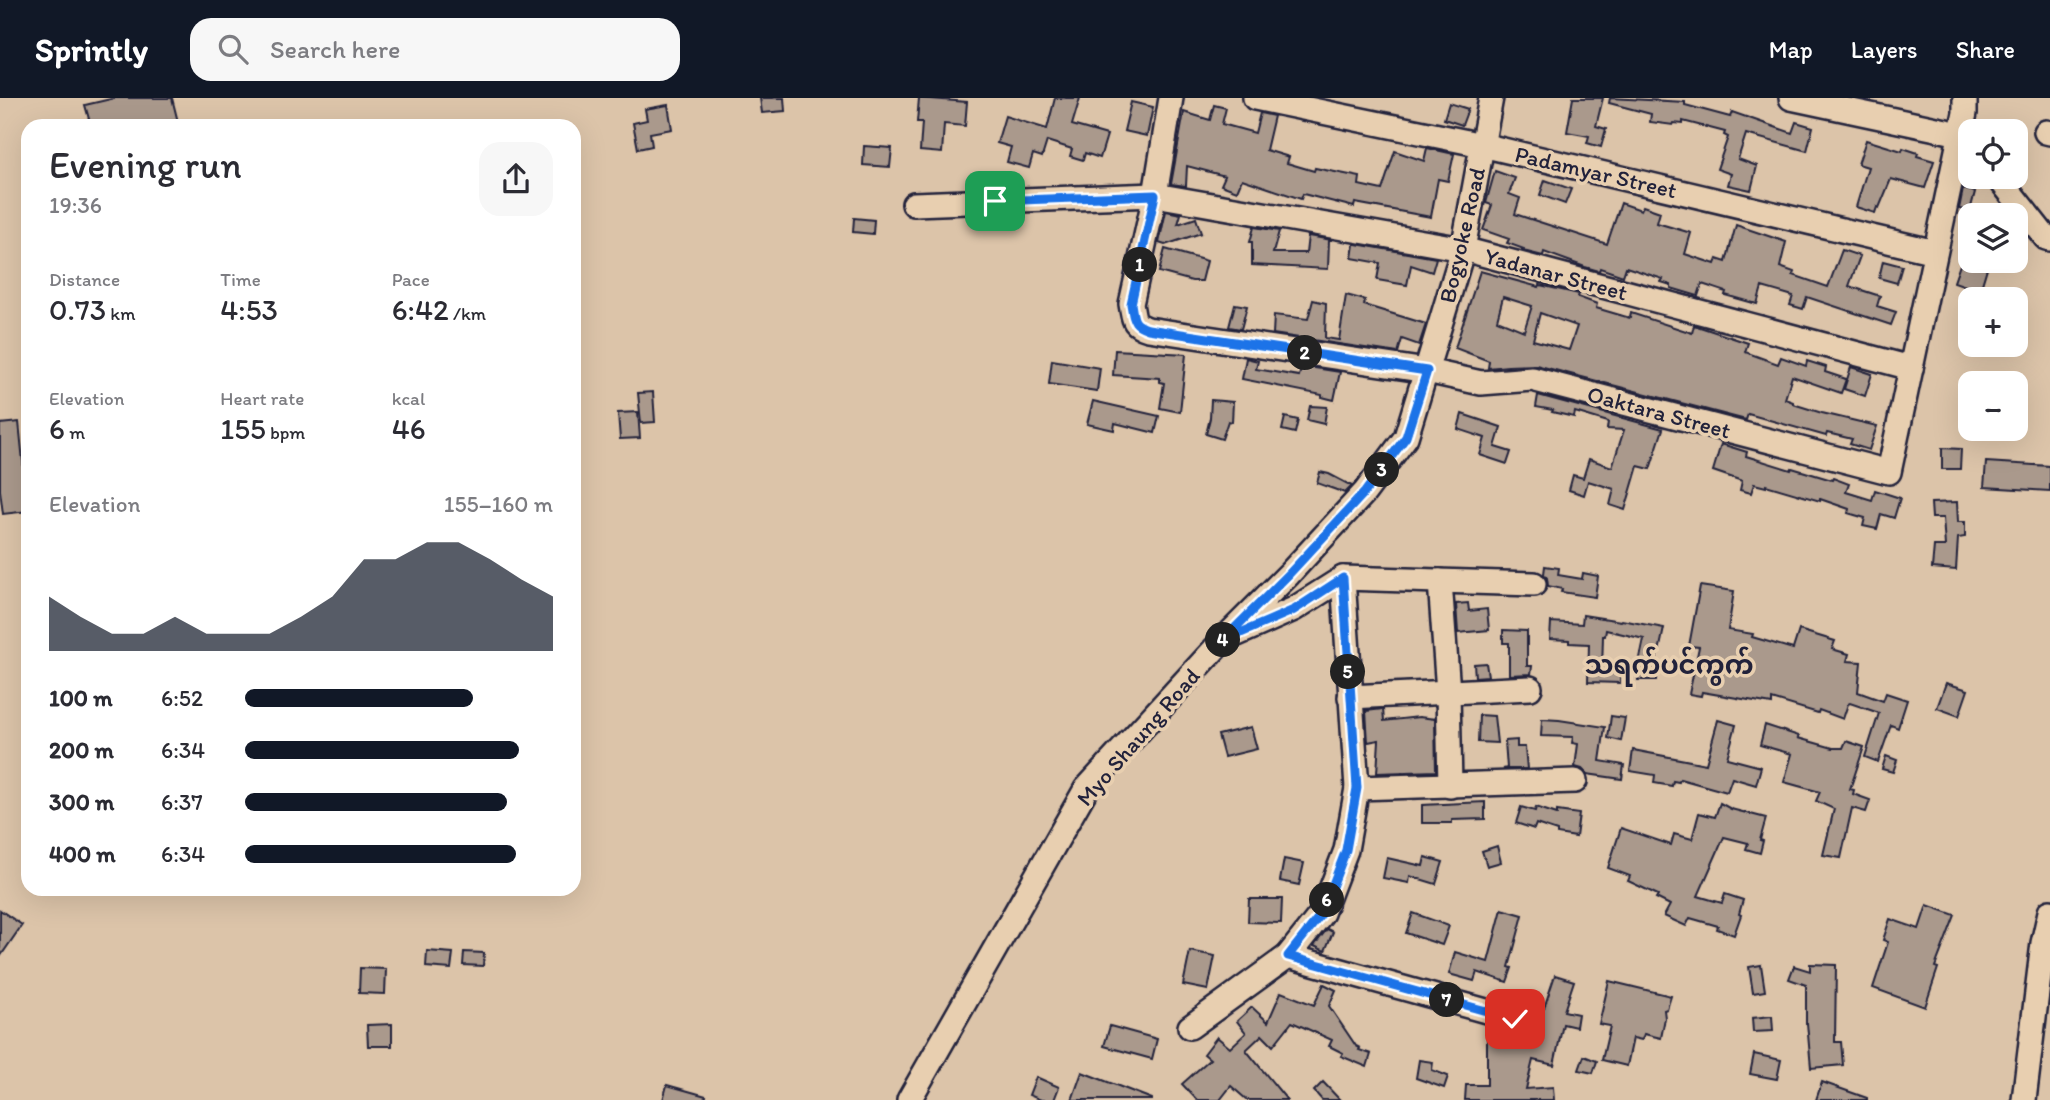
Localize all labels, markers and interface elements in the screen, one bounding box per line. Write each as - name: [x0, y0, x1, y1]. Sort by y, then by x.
- search box: [190, 18, 680, 81]
- text: Sprintly: [35, 30, 148, 69]
- icon: search: [214, 30, 252, 68]
- text: Search here: [270, 33, 400, 65]
- text: Map: [1769, 35, 1813, 64]
- text: Layers: [1851, 35, 1918, 64]
- text: Share: [1956, 35, 2015, 64]
- map controls: [1958, 119, 2028, 441]
- button: locate: [1958, 119, 2028, 189]
- street label: Padamyar Street: [1512, 140, 1680, 204]
- text: Evening run: [49, 142, 242, 188]
- button: share: [479, 142, 553, 216]
- street label: Bogyoke Road: [1433, 164, 1491, 306]
- pin: [965, 171, 1025, 231]
- icon: arrive: [976, 182, 1014, 220]
- text: 19:36: [49, 191, 102, 219]
- button: layers: [1958, 203, 2028, 273]
- street label: Yadanar Street: [1481, 241, 1631, 307]
- pin: 1: [1122, 248, 1158, 282]
- text: 1: [1135, 253, 1144, 276]
- text: Distance: [49, 268, 120, 291]
- text: Time: [220, 268, 261, 291]
- text: Pace: [392, 268, 430, 291]
- button: +: [1958, 287, 2028, 357]
- text: 0.73: [49, 291, 106, 328]
- text: 4:53: [220, 291, 278, 328]
- text: 6:42: [392, 291, 449, 328]
- text: km: [106, 302, 136, 325]
- text: /km: [449, 302, 486, 325]
- pin: 2: [1288, 336, 1322, 370]
- text: 2: [1300, 341, 1310, 364]
- button: −: [1958, 371, 2028, 441]
- street label: Oaktara Street: [1584, 379, 1734, 445]
- text: Elevation: [49, 387, 125, 410]
- text: Heart rate: [220, 387, 304, 410]
- text: kcal: [392, 387, 425, 410]
- text: 6: [49, 410, 65, 447]
- text: 155: [220, 410, 266, 447]
- text: 46: [392, 410, 426, 447]
- text: m: [65, 421, 85, 444]
- text: bpm: [266, 421, 305, 444]
- pin: 3: [1364, 452, 1400, 488]
- text: 3: [1376, 458, 1387, 481]
- text: Elevation: [49, 490, 140, 518]
- text: 155–160 m: [444, 490, 553, 518]
- pin: 4: [1206, 622, 1240, 658]
- text: 4: [1217, 628, 1228, 651]
- district label: သရက်ပင်ကွက်: [1584, 646, 1754, 687]
- pin: 5: [1330, 654, 1366, 690]
- text: 5: [1343, 660, 1352, 683]
- street label: Myo Shaung Road: [1070, 662, 1206, 812]
- text: 100 m: [49, 684, 113, 712]
- text: 6:52: [161, 684, 203, 712]
- text: 200 m: [49, 736, 114, 764]
- text: 6:34: [161, 736, 205, 764]
- text: 300 m: [49, 788, 114, 816]
- text: 6:37: [161, 788, 203, 816]
- text: 400 m: [49, 840, 116, 868]
- text: 6:34: [161, 840, 205, 868]
- pin: 6: [1310, 882, 1344, 918]
- text: 6: [1321, 888, 1332, 911]
- pin: 7: [1430, 982, 1464, 1018]
- text: 7: [1442, 988, 1451, 1011]
- pin: [1485, 989, 1545, 1049]
- icon: check: [1496, 1000, 1534, 1038]

